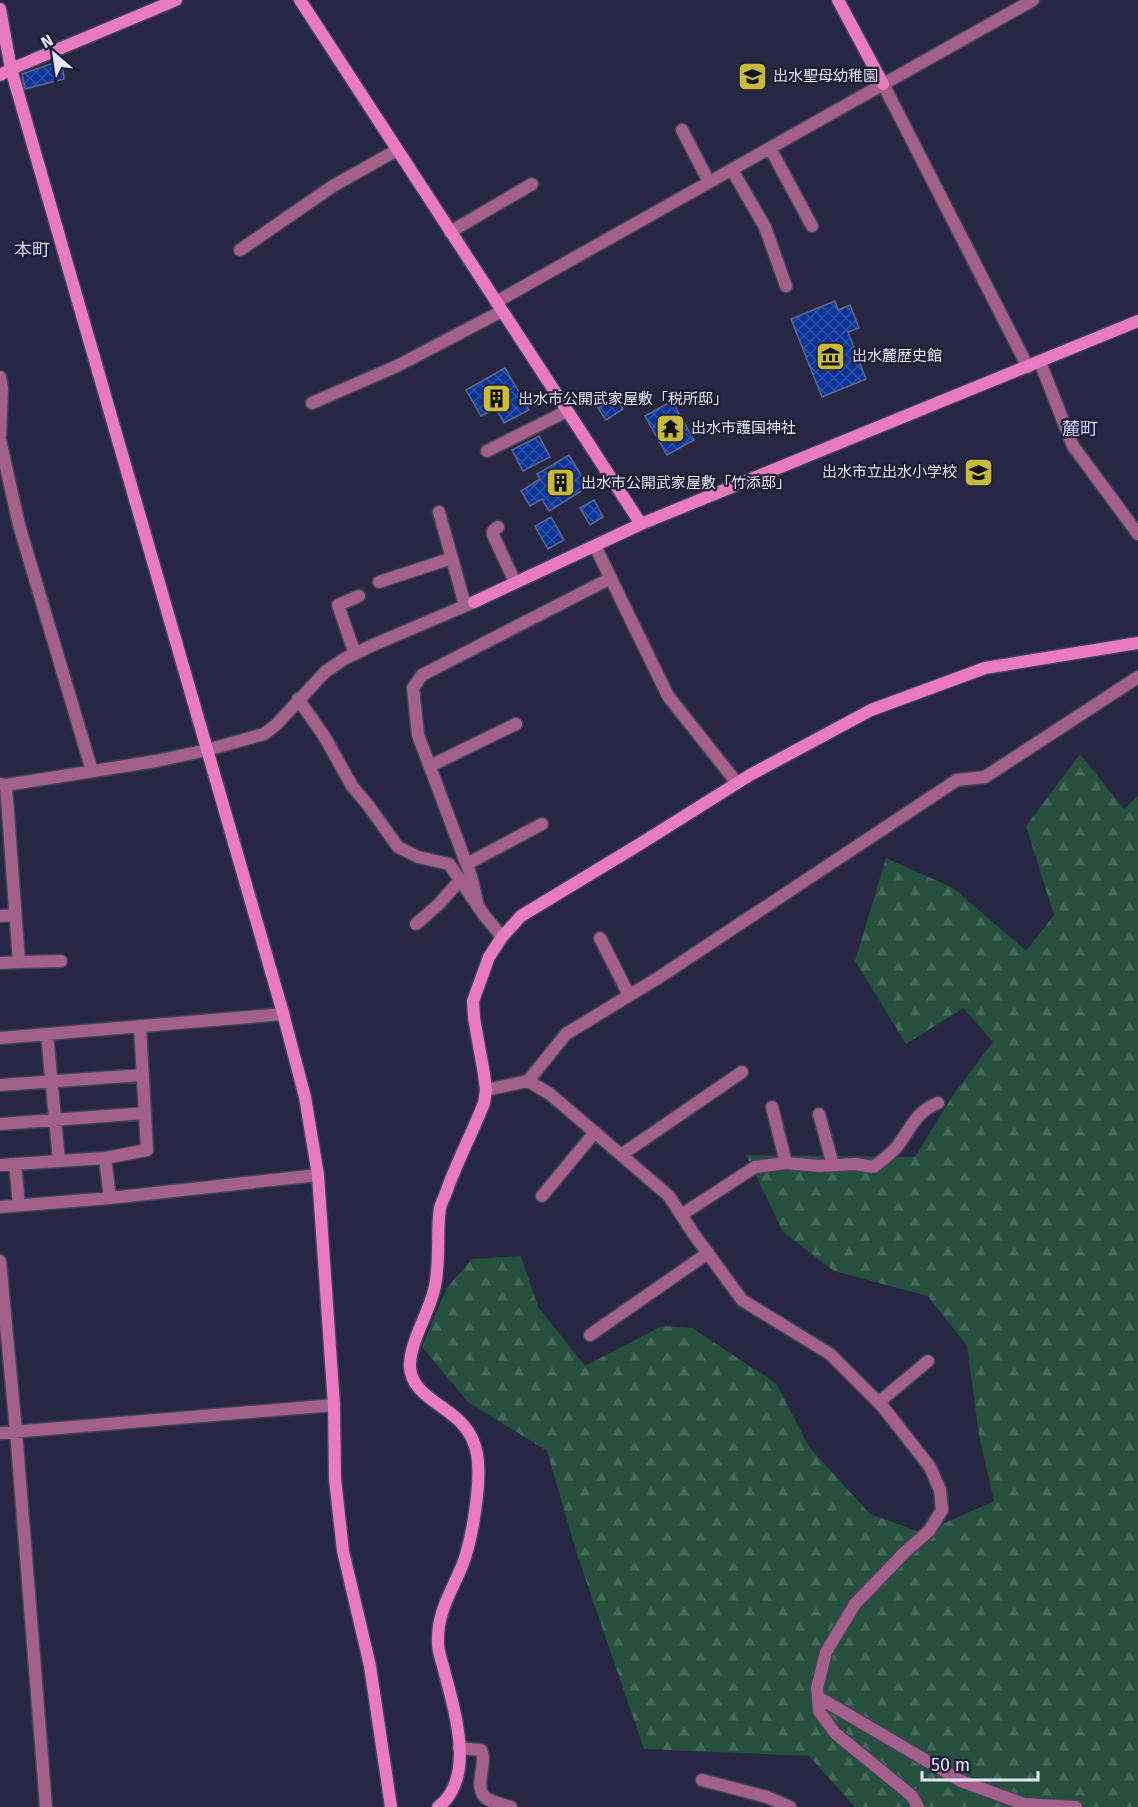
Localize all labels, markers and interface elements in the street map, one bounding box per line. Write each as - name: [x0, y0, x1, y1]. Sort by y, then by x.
- north arrow: [24, 24, 84, 84]
- text: N: [38, 30, 56, 52]
- school or university icon: 出水聖母幼稚園: [736, 60, 768, 92]
- place label: 出水聖母幼稚園: [773, 67, 878, 85]
- district label: 本町: [14, 239, 50, 261]
- museum icon: 出水麓歴史館: [815, 340, 847, 372]
- place label: 出水麓歴史館: [852, 347, 942, 365]
- building icon: 出水市公開武家屋敷「税所邸」: [481, 383, 513, 415]
- place label: 出水市公開武家屋敷「税所邸」: [518, 390, 728, 408]
- temple icon: 出水市護国神社: [654, 412, 686, 444]
- district label: 麓町: [1062, 418, 1098, 440]
- place label: 出水市護国神社: [691, 419, 796, 437]
- school or university icon: 出水市立出水小学校: [962, 456, 994, 488]
- place label: 出水市立出水小学校: [822, 463, 957, 481]
- building icon: 出水市公開武家屋敷「竹添邸」: [544, 467, 576, 499]
- place label: 出水市公開武家屋敷「竹添邸」: [581, 474, 791, 492]
- scale bar: [922, 1744, 1038, 1782]
- text: 50 m: [931, 1754, 970, 1776]

